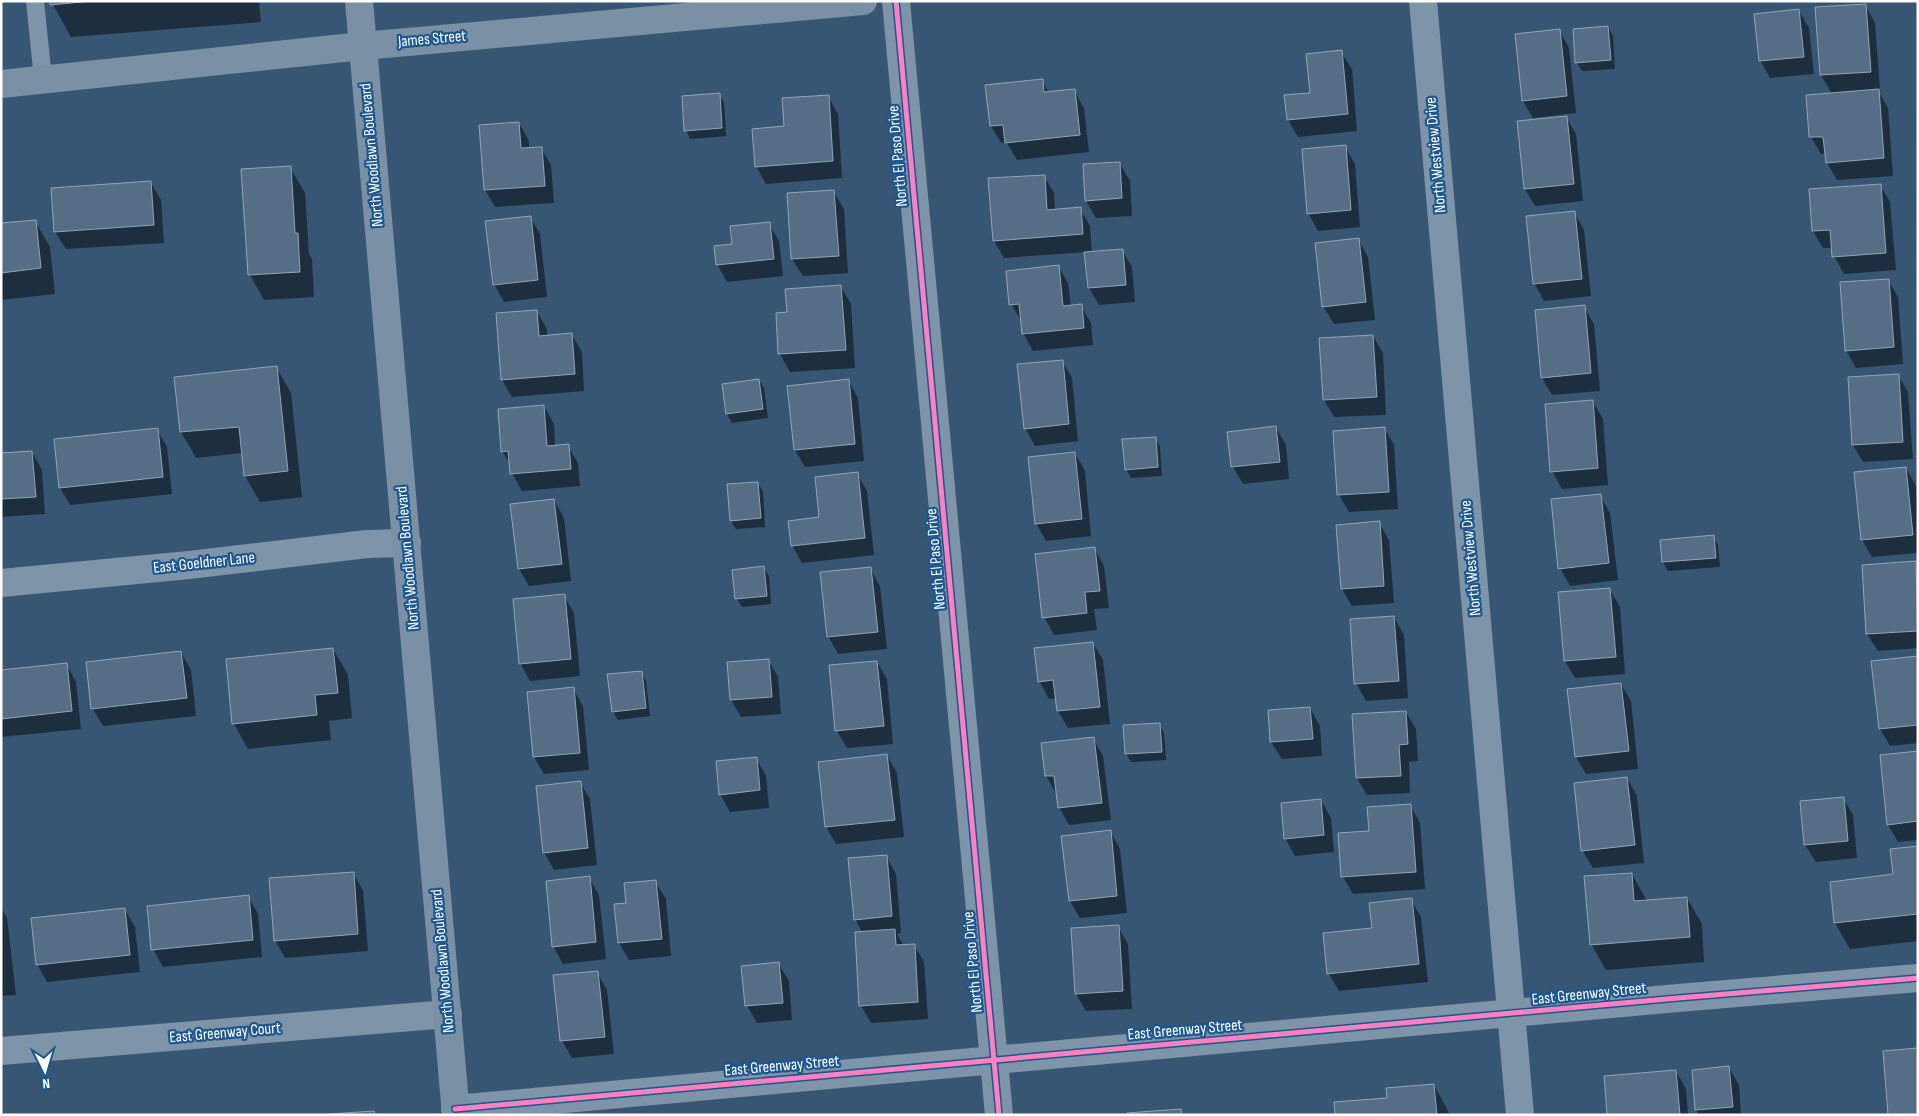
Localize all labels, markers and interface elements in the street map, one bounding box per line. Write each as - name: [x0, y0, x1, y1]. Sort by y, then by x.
- street label: James Street: [396, 27, 467, 52]
- street label: North Woodlawn Boulevard: [356, 82, 388, 228]
- street label: North Westview Drive: [1421, 96, 1451, 214]
- street label: North El Paso Drive: [884, 105, 912, 207]
- street label: North Woodlawn Boulevard: [392, 485, 424, 631]
- street label: North Westview Drive: [1456, 499, 1486, 617]
- street label: North El Paso Drive: [922, 508, 950, 610]
- street label: East Goeldner Lane: [152, 548, 256, 578]
- street label: North Woodlawn Boulevard: [427, 888, 459, 1034]
- street label: North El Paso Drive: [959, 911, 987, 1013]
- street label: East Greenway Street: [1531, 979, 1647, 1009]
- street label: East Greenway Street: [1127, 1016, 1243, 1044]
- street label: East Greenway Court: [168, 1019, 282, 1047]
- north arrow: [20, 1046, 70, 1096]
- street label: East Greenway Street: [724, 1052, 840, 1080]
- text: N: [42, 1075, 51, 1092]

